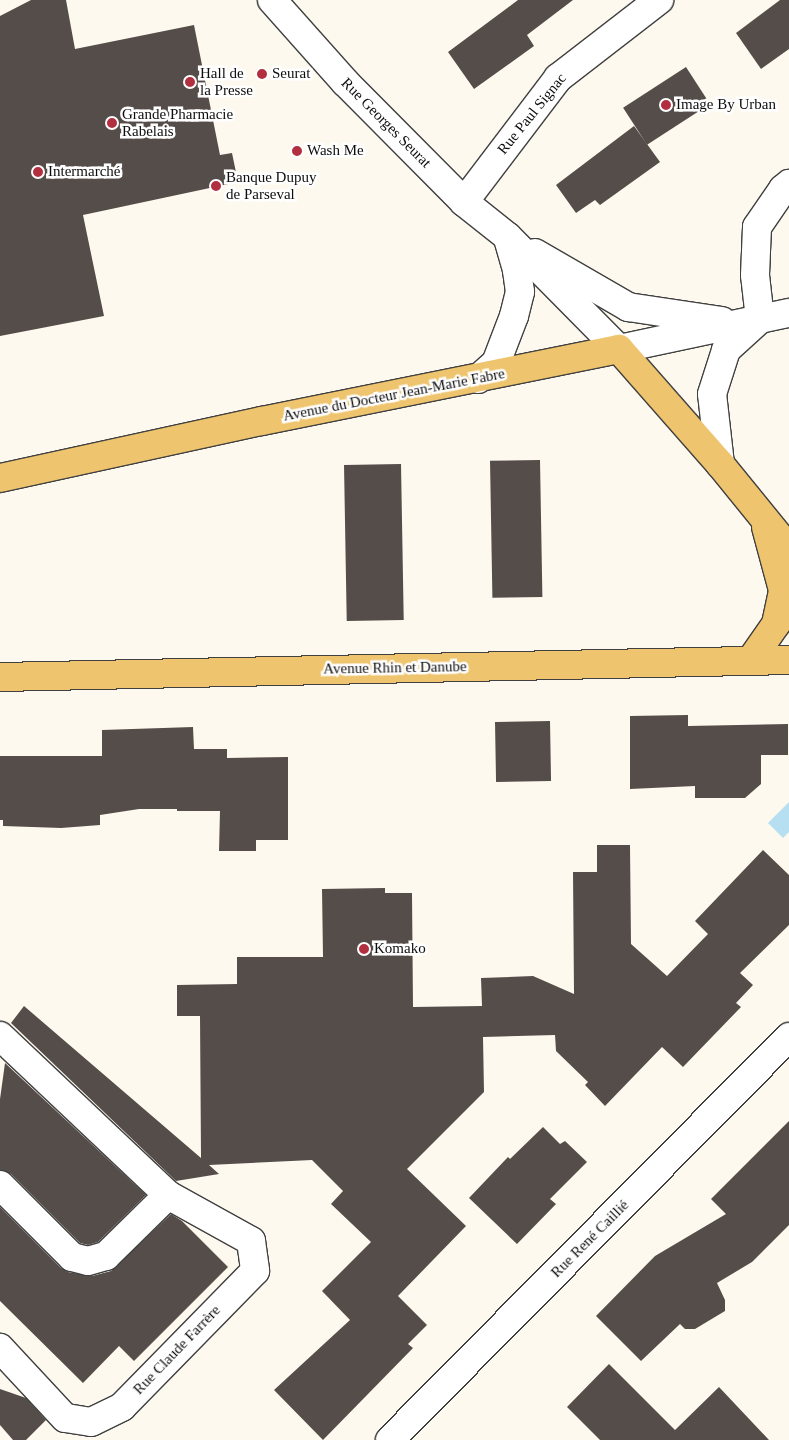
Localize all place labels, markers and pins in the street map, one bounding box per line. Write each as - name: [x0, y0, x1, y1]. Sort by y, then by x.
- place label: Hall de la Presse: [200, 64, 253, 99]
- place label: Seurat: [272, 65, 310, 83]
- marker: Seurat: [256, 68, 268, 80]
- marker: Hall de la Presse: [184, 76, 196, 88]
- place label: Image By Urban: [676, 96, 776, 114]
- marker: Image By Urban: [660, 99, 672, 111]
- place label: Grande Pharmacie Rabelais: [122, 105, 233, 140]
- marker: Grande Pharmacie Rabelais: [106, 117, 118, 129]
- place label: Wash Me: [307, 142, 364, 160]
- marker: Wash Me: [291, 145, 303, 157]
- place label: Intermarché: [48, 163, 120, 181]
- marker: Intermarché: [32, 166, 44, 178]
- place label: Banque Dupuy de Parseval: [226, 168, 316, 203]
- marker: Banque Dupuy de Parseval: [210, 180, 222, 192]
- place label: Komako: [374, 940, 426, 958]
- marker: Komako: [358, 943, 370, 955]

